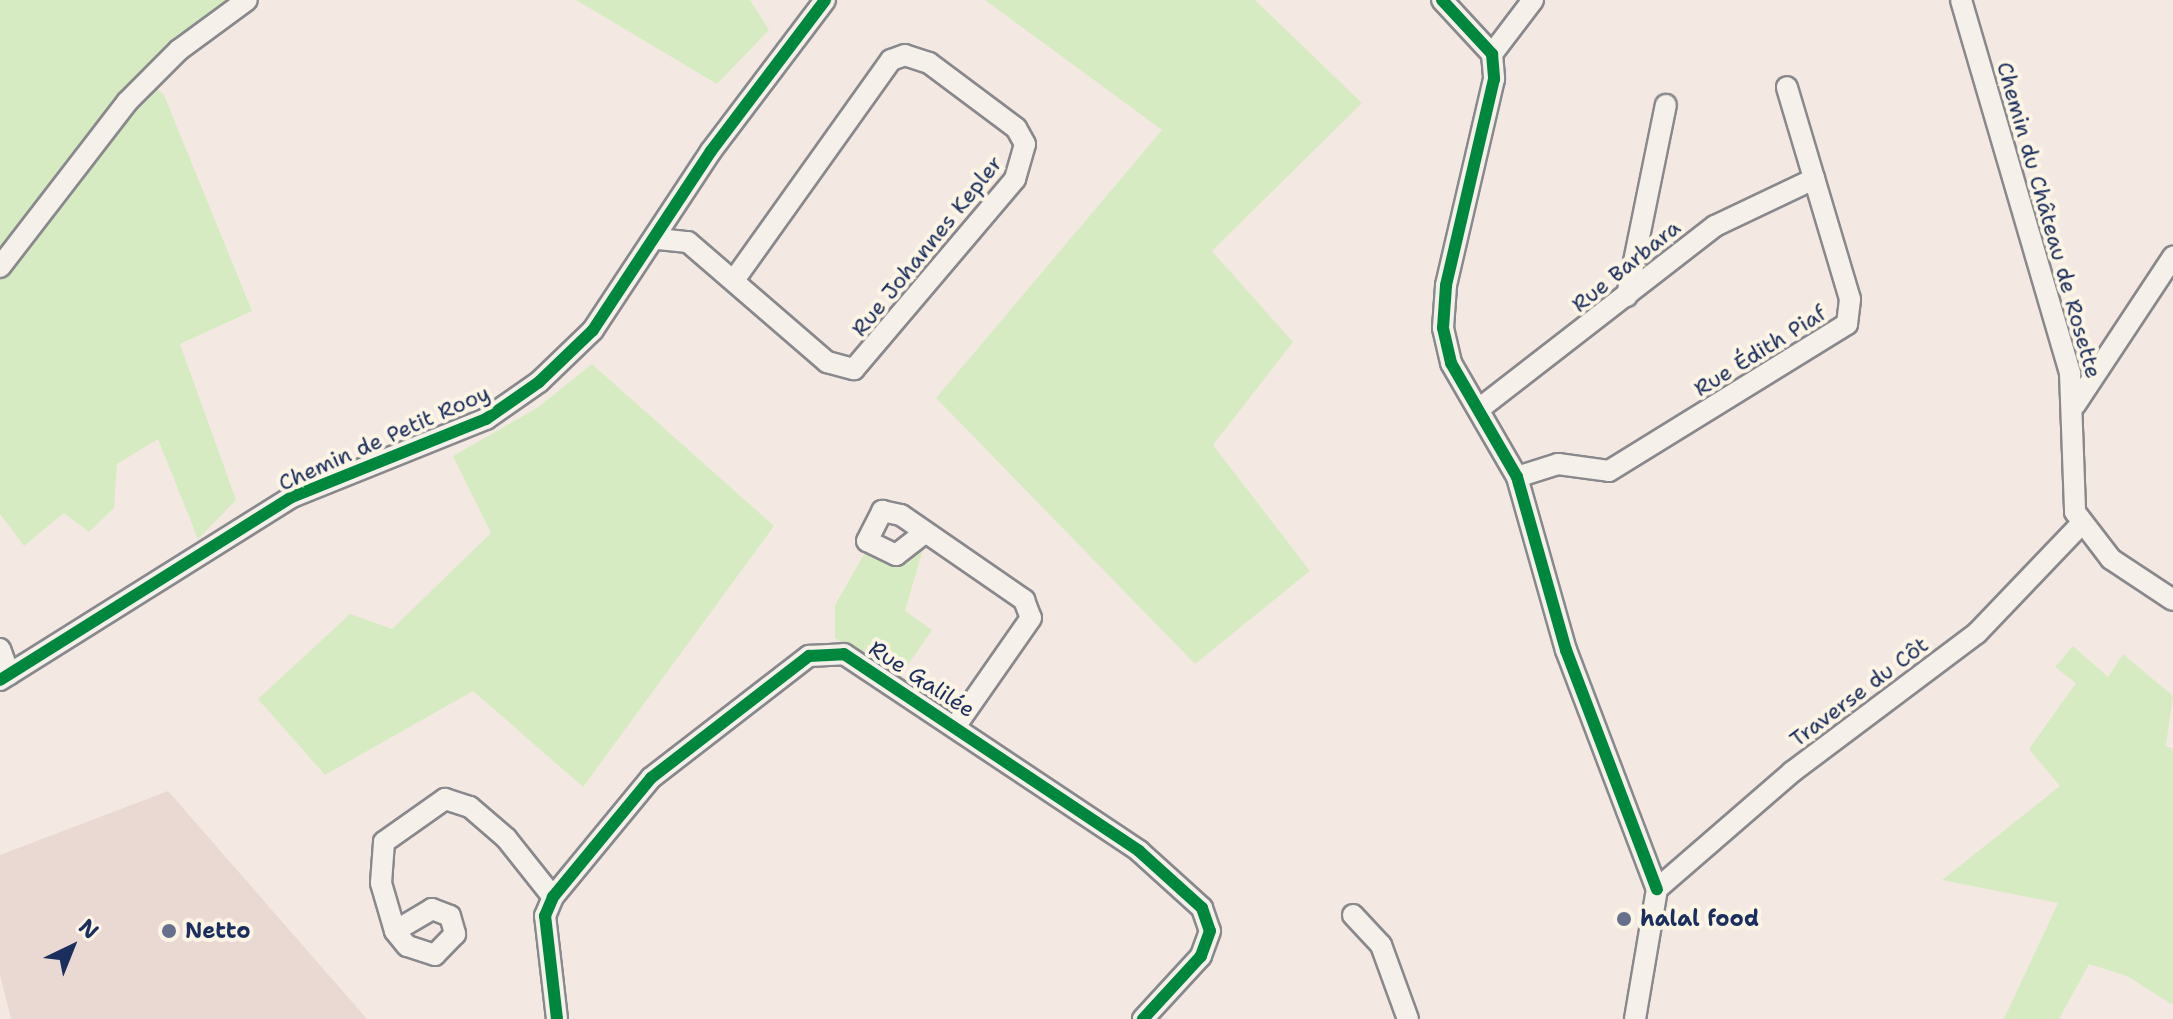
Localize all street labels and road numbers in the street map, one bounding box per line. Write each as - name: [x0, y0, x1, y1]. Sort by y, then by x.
- street label: Chemin du Château de Rosette: [1991, 59, 2107, 381]
- street label: Rue Johannes Kepler: [846, 150, 1008, 342]
- street label: Rue Barbara: [1566, 214, 1686, 318]
- street label: Rue Édith Piaf: [1689, 300, 1831, 402]
- street label: Chemin de Petit Rooy: [274, 380, 494, 496]
- street label: Traverse du Côt: [1785, 631, 1933, 753]
- street label: Rue Galilée: [864, 635, 980, 723]

